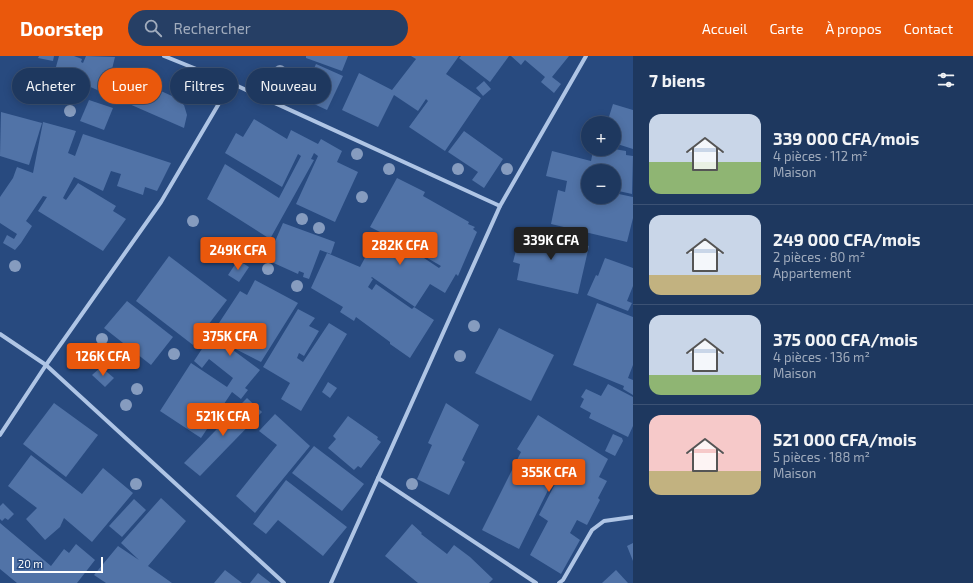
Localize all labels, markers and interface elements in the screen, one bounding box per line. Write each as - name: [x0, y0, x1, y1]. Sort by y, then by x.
- search box: [128, 10, 408, 46]
- text: Doorstep: [20, 17, 104, 40]
- icon: search: [142, 17, 164, 39]
- text: Rechercher: [174, 19, 251, 37]
- text: Accueil: [702, 20, 747, 37]
- text: Carte: [769, 20, 804, 37]
- text: À propos: [826, 20, 882, 37]
- text: Contact: [904, 20, 953, 37]
- chip: Acheter: [12, 68, 90, 104]
- chip: Louer: [98, 68, 162, 104]
- chip: Filtres: [170, 68, 238, 104]
- chip: Nouveau: [246, 68, 331, 104]
- icon: filters: [935, 69, 957, 91]
- text: 7 biens: [649, 70, 705, 90]
- map controls: [581, 116, 621, 204]
- button: +: [581, 116, 621, 156]
- text: 339 000 CFA/mois: [773, 128, 919, 148]
- icon: home: [681, 130, 729, 178]
- text: 4 pièces · 112 m²: [773, 148, 868, 164]
- button: −: [581, 164, 621, 204]
- text: Maison: [773, 164, 816, 180]
- pin: 339K CFA: [510, 227, 592, 261]
- text: 249 000 CFA/mois: [773, 229, 921, 249]
- icon: home: [681, 231, 729, 279]
- pin: 282K CFA: [359, 232, 441, 266]
- text: 339K CFA: [523, 232, 579, 248]
- pin: 249K CFA: [197, 237, 279, 271]
- text: 282K CFA: [372, 237, 428, 253]
- text: 249K CFA: [209, 242, 267, 258]
- text: 2 pièces · 80 m²: [773, 249, 865, 265]
- text: Appartement: [773, 265, 851, 281]
- pin: 375K CFA: [189, 323, 271, 357]
- text: 375K CFA: [202, 328, 258, 344]
- text: 375 000 CFA/mois: [773, 329, 918, 349]
- icon: home: [681, 331, 729, 379]
- pin: 126K CFA: [62, 343, 144, 377]
- text: 126K CFA: [76, 348, 130, 364]
- text: 4 pièces · 136 m²: [773, 349, 870, 365]
- text: Maison: [773, 365, 816, 381]
- pin: 521K CFA: [182, 403, 264, 437]
- text: 521K CFA: [196, 408, 250, 424]
- text: 521 000 CFA/mois: [773, 429, 917, 449]
- icon: home: [681, 431, 729, 479]
- text: 5 pièces · 188 m²: [773, 449, 870, 465]
- pin: 355K CFA: [508, 459, 590, 493]
- text: 355K CFA: [521, 464, 577, 480]
- text: Maison: [773, 465, 816, 481]
- scale bar: [12, 555, 103, 574]
- text: 20 m: [18, 557, 43, 570]

